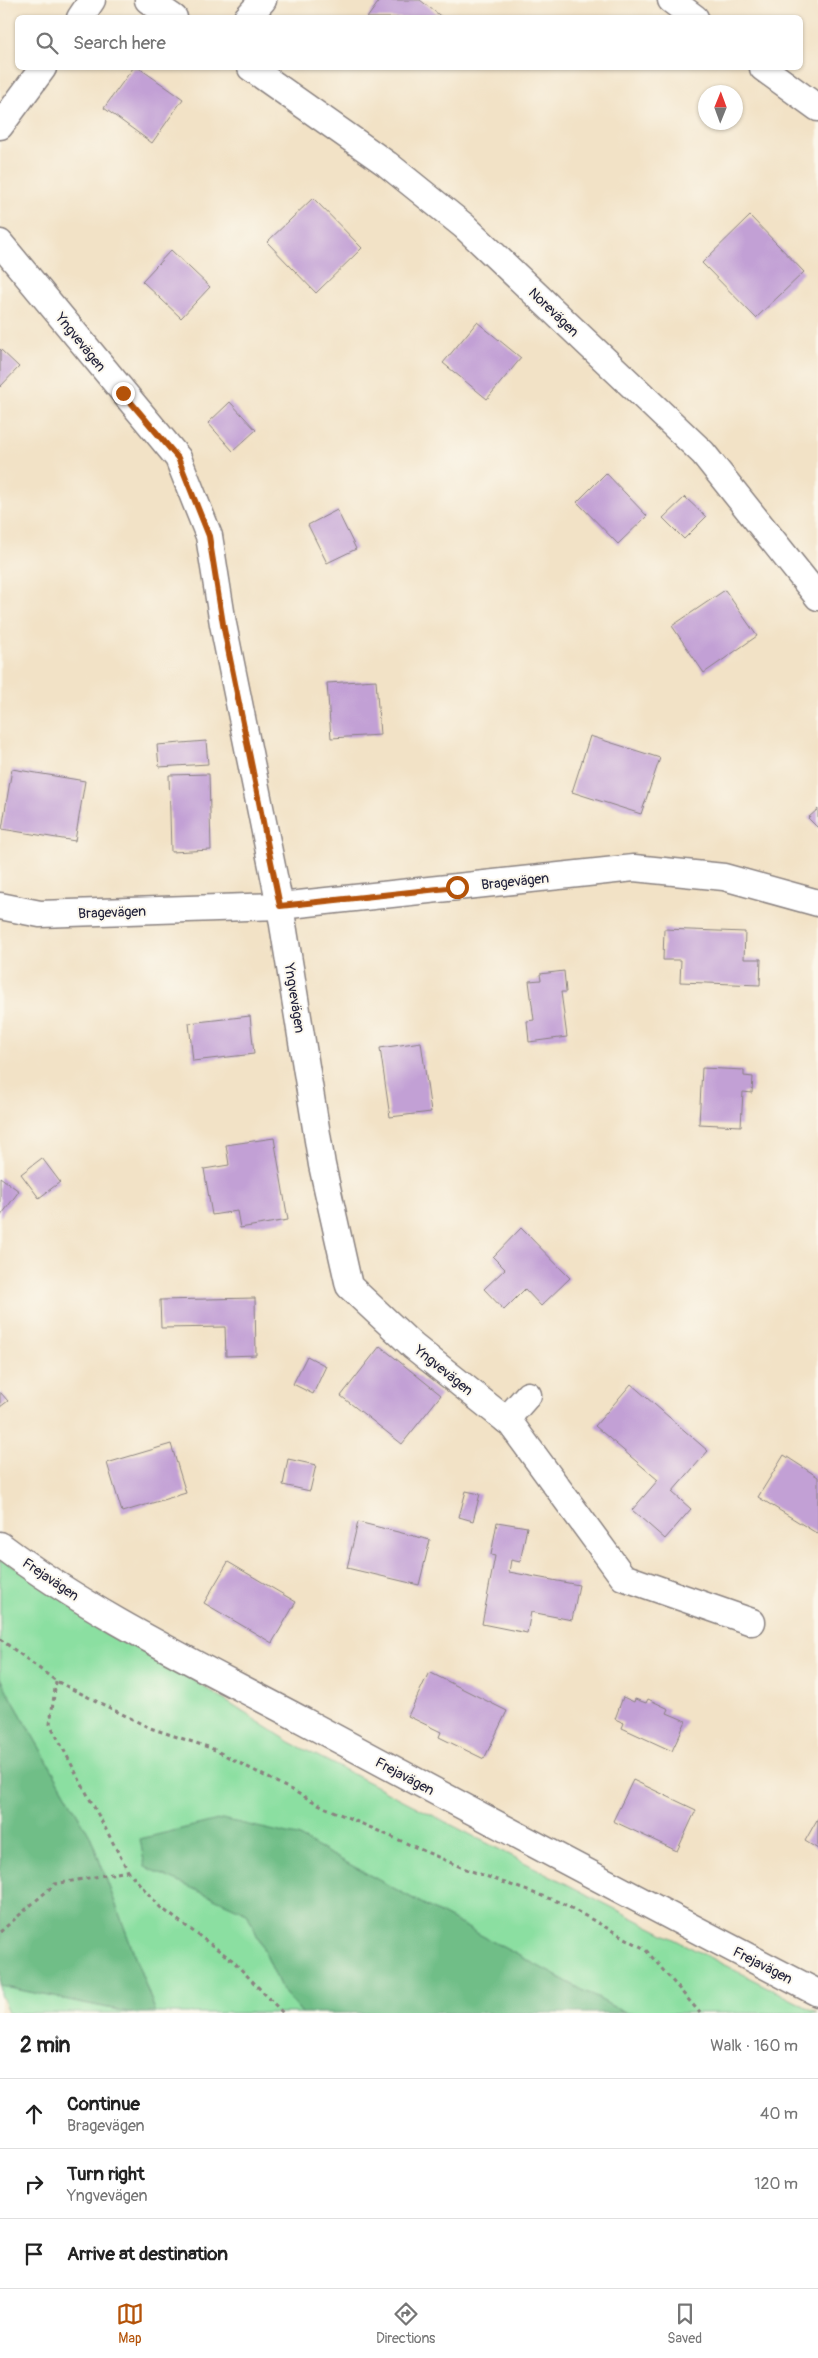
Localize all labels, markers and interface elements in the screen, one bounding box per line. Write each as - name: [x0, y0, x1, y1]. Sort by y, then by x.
- search box: [15, 15, 803, 70]
- icon: search: [33, 29, 61, 57]
- text: Search here: [73, 31, 166, 55]
- north arrow: [698, 85, 743, 130]
- street label: Norevägen: [525, 284, 582, 340]
- street label: Yngvevägen: [51, 309, 109, 375]
- route end: [112, 382, 135, 405]
- street label: Bragevägen: [480, 869, 550, 894]
- route start: [446, 876, 469, 899]
- street label: Bragevägen: [78, 903, 146, 922]
- street label: Yngvevägen: [280, 961, 308, 1034]
- street label: Yngvevägen: [410, 1341, 476, 1399]
- street label: Frejavägen: [19, 1554, 82, 1604]
- street label: Frejavägen: [372, 1754, 437, 1799]
- street label: Frejavägen: [730, 1943, 795, 1988]
- text: 2 min: [20, 2032, 70, 2059]
- text: Walk · 160 m: [710, 2036, 798, 2056]
- text: Continue: [67, 2092, 140, 2116]
- icon: ahead: [20, 2100, 48, 2128]
- text: 40 m: [760, 2104, 798, 2124]
- text: Bragevägen: [67, 2116, 145, 2136]
- text: Turn right: [67, 2162, 145, 2186]
- icon: right: [20, 2170, 48, 2198]
- text: 120 m: [754, 2174, 798, 2194]
- text: Yngvevägen: [67, 2186, 148, 2206]
- icon: arrive: [20, 2240, 48, 2268]
- text: Arrive at destination: [67, 2242, 228, 2266]
- tab: Map: [116, 2300, 144, 2347]
- tab: Directions: [376, 2300, 435, 2347]
- tab: Saved: [667, 2300, 702, 2347]

